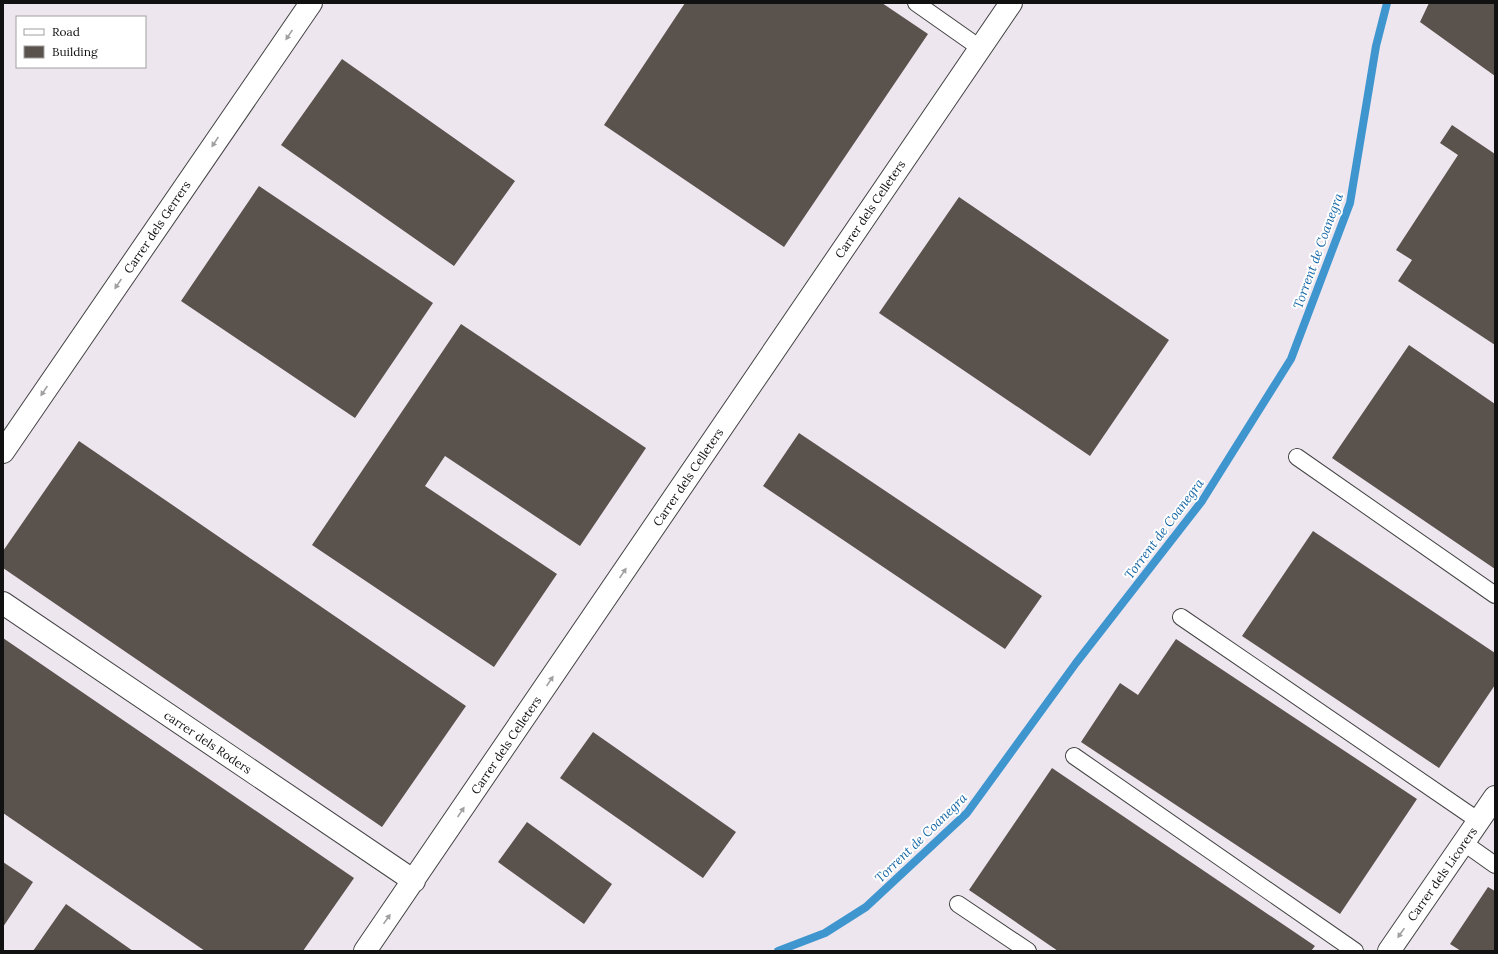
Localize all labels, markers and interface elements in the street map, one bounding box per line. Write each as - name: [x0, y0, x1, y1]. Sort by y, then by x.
- legend: [16, 16, 146, 68]
- text: Road: [52, 24, 80, 39]
- one-way arrow: [285, 30, 293, 40]
- text: Building: [52, 44, 98, 59]
- one-way arrow: [211, 137, 219, 148]
- street label: Carrer dels Celleters: [832, 157, 909, 261]
- street label: Carrer dels Gerrers: [120, 177, 194, 276]
- water label: Torrent de Coanegra: [1289, 190, 1347, 311]
- one-way arrow: [114, 279, 122, 289]
- one-way arrow: [40, 386, 48, 397]
- street label: Carrer dels Celleters: [650, 425, 727, 529]
- water label: Torrent de Coanegra: [1121, 475, 1208, 583]
- one-way arrow: [619, 568, 627, 579]
- one-way arrow: [546, 676, 554, 686]
- street label: Carrer dels Celleters: [468, 693, 545, 797]
- street label: carrer dels Roders: [161, 707, 255, 777]
- water label: Torrent de Coanegra: [871, 789, 971, 886]
- one-way arrow: [457, 806, 465, 817]
- street label: Carrer dels Licorers: [1404, 824, 1480, 924]
- one-way arrow: [383, 914, 391, 924]
- one-way arrow: [1397, 928, 1405, 938]

